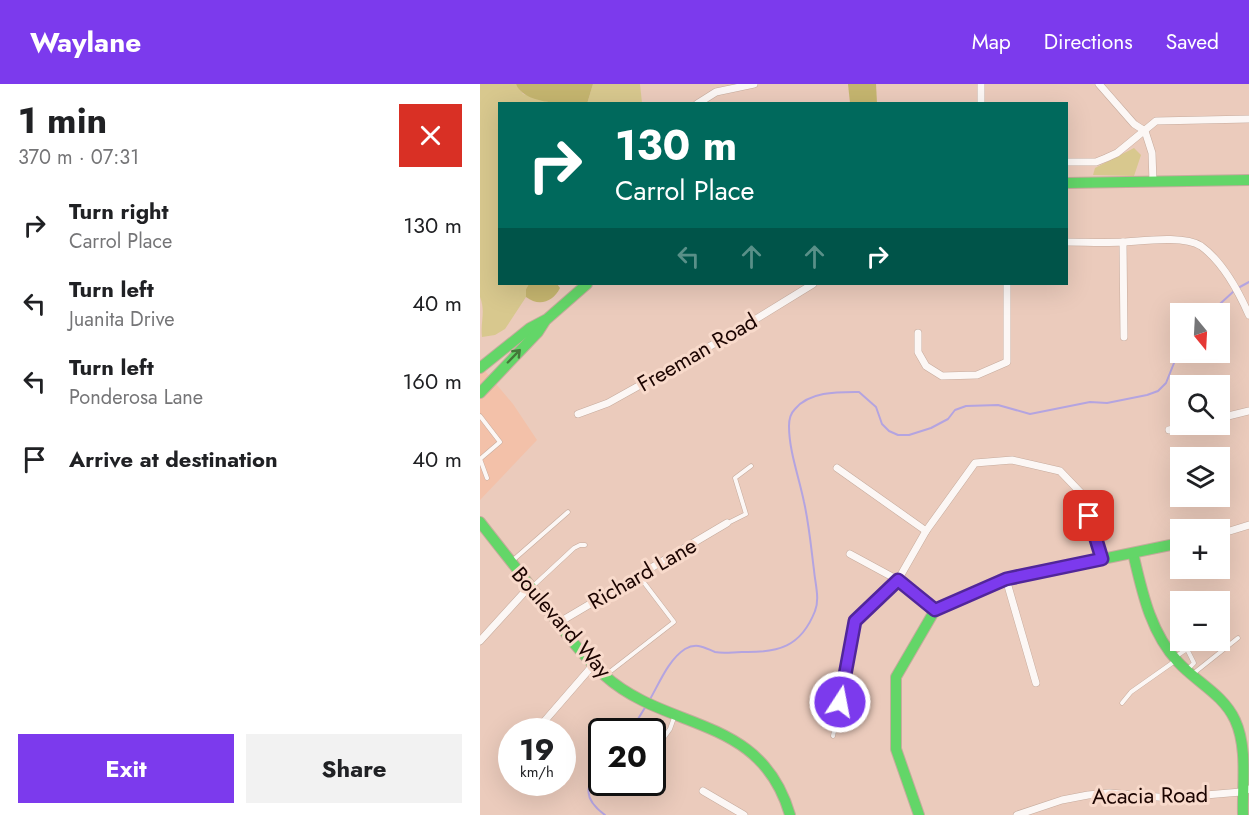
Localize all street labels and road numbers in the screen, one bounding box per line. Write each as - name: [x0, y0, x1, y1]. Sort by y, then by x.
- street label: Freeman Road: [631, 305, 763, 399]
- street label: Richard Lane: [582, 529, 702, 617]
- street label: Boulevard Way: [504, 559, 620, 685]
- street label: Acacia Road: [1091, 778, 1209, 812]

